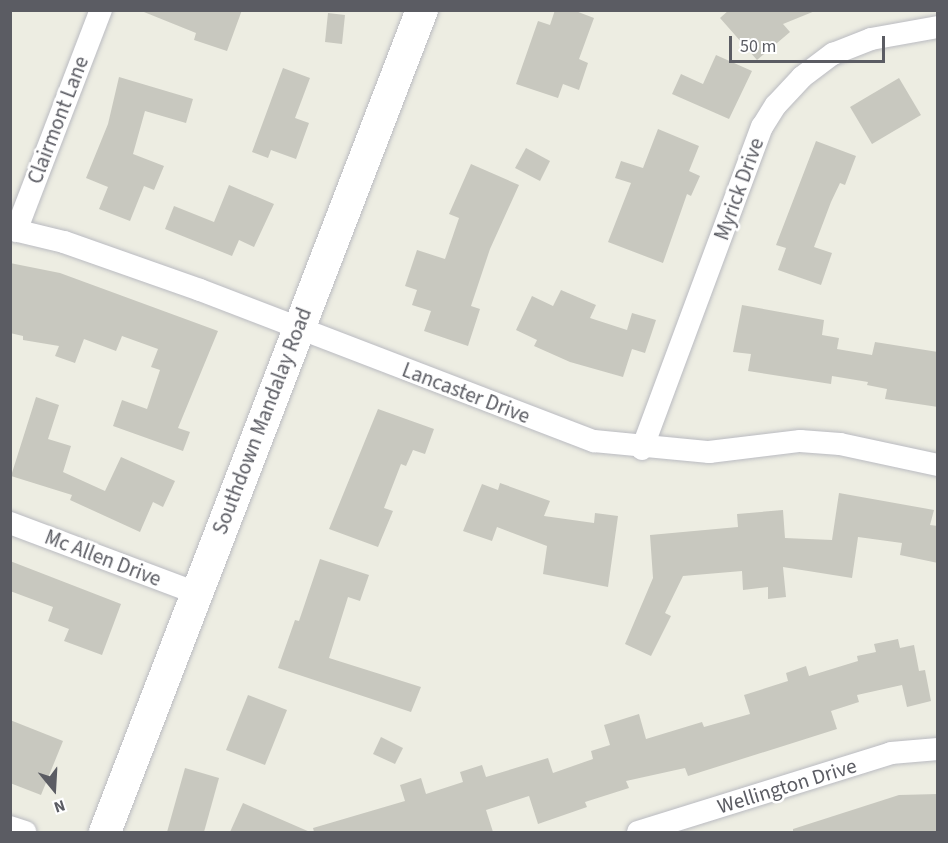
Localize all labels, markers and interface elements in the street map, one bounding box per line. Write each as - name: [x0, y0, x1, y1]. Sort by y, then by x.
- scale bar: [732, 24, 888, 62]
- text: 50 m: [740, 34, 776, 59]
- street label: Clairmont Lane: [22, 53, 94, 187]
- street label: Myrick Drive: [709, 134, 769, 244]
- street label: Southdown Mandalay Road: [207, 304, 317, 538]
- street label: Lancaster Drive: [399, 357, 533, 429]
- street label: Mc Allen Drive: [41, 524, 165, 592]
- street label: Wellington Drive: [714, 753, 860, 819]
- north arrow: [24, 759, 84, 819]
- text: N: [51, 794, 68, 818]

